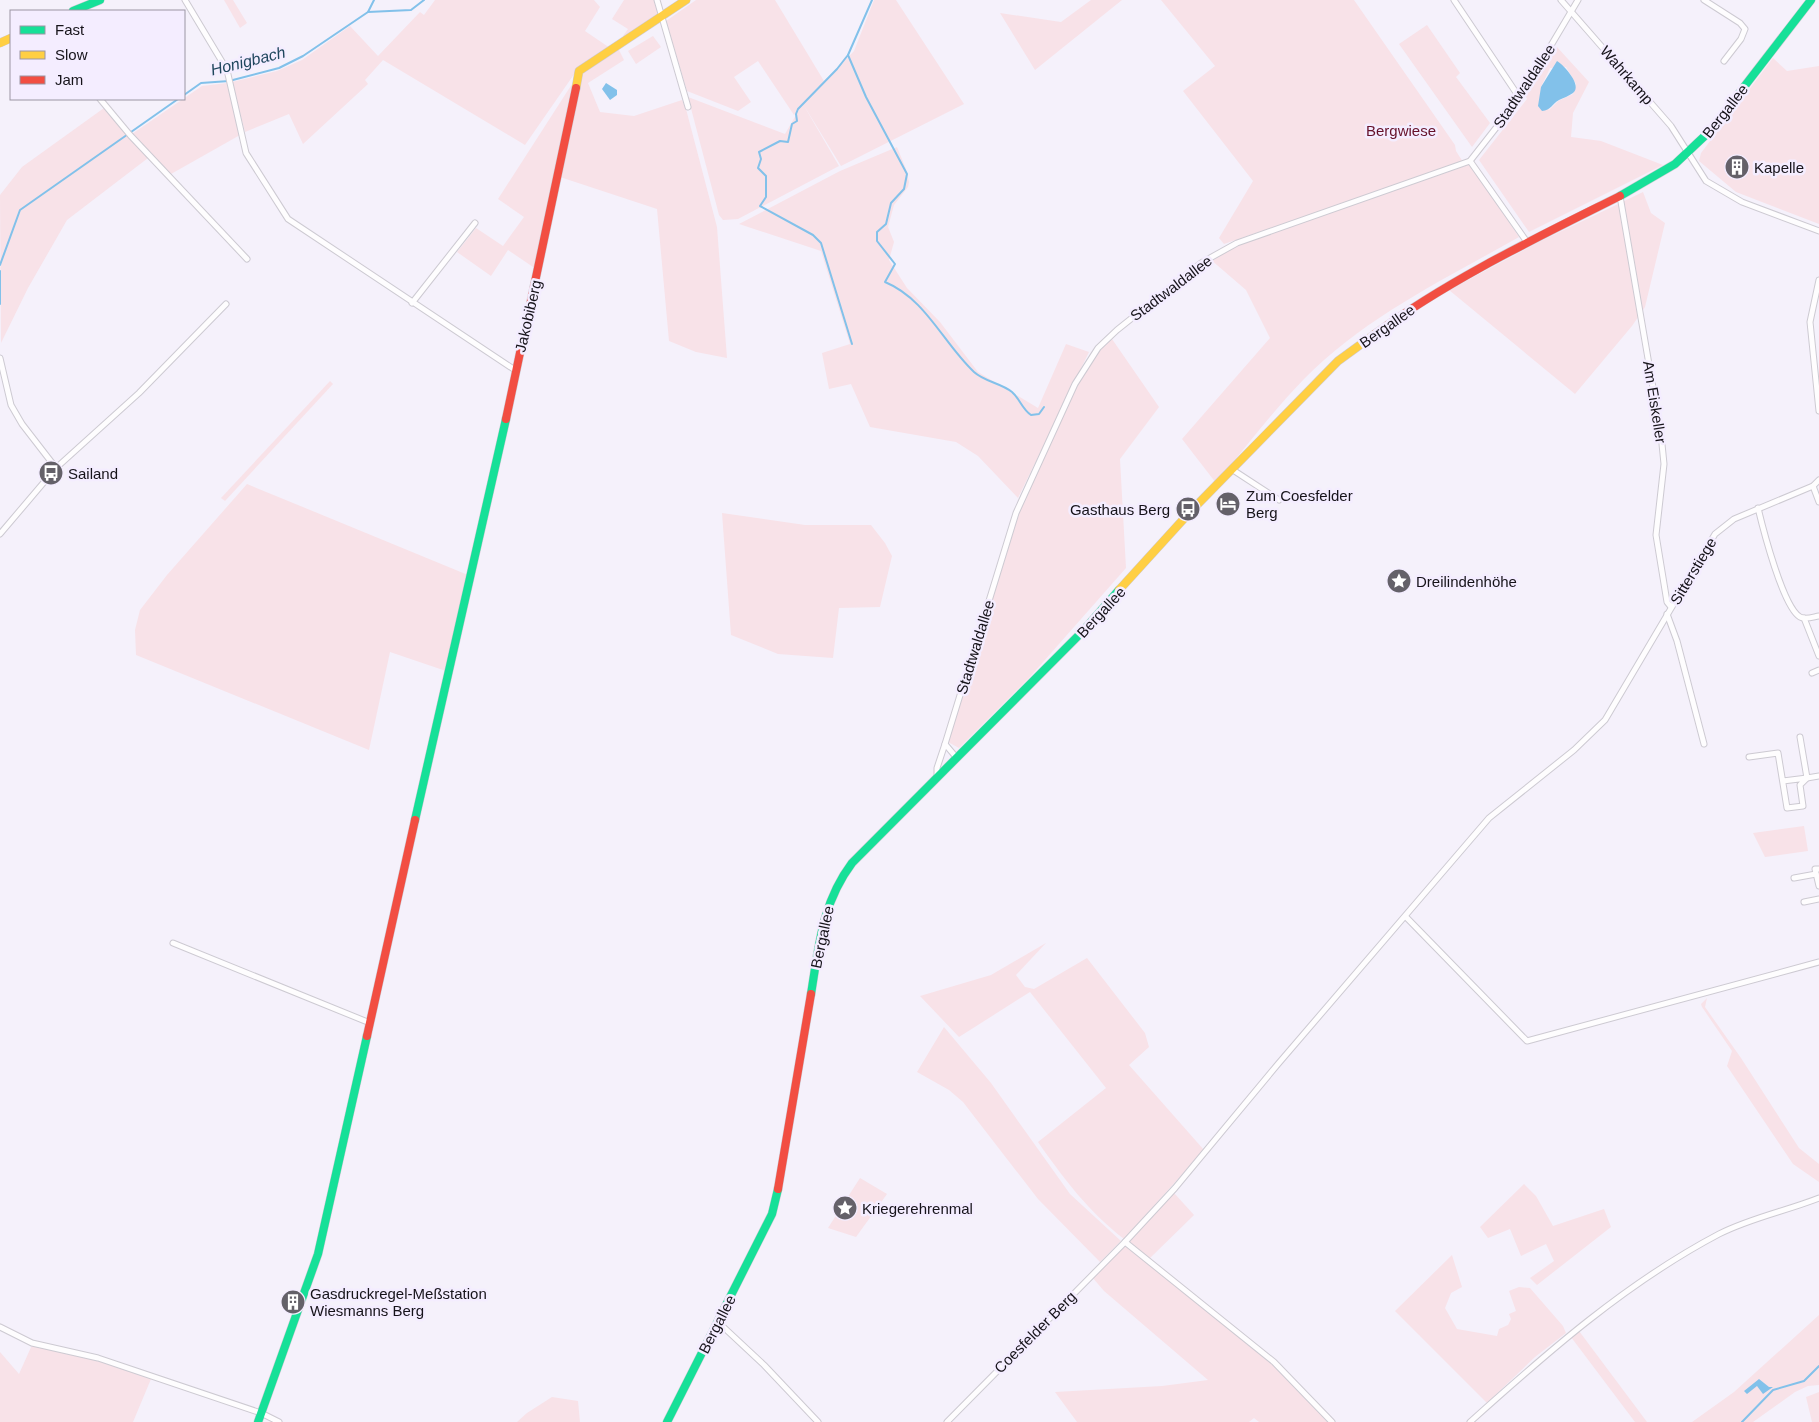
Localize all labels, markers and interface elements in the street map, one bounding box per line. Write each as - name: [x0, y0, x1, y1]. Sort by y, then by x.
- legend: [10, 10, 185, 100]
- text: Fast: [55, 21, 85, 38]
- street label: Stadtwaldallee: [1490, 41, 1558, 131]
- street label: Wahrkamp: [1597, 42, 1657, 108]
- water label: Honigbach: [209, 43, 287, 79]
- text: Slow: [55, 46, 88, 63]
- text: Jam: [55, 71, 83, 88]
- street label: Bergallee: [1699, 81, 1751, 141]
- park label: Bergwiese: [1366, 122, 1436, 139]
- building icon: Kapelle: [1724, 154, 1750, 180]
- place label: Kapelle: [1754, 159, 1804, 176]
- street label: Stadtwaldallee: [1127, 252, 1215, 324]
- street label: Jakobiberg: [511, 278, 545, 354]
- street label: Bergallee: [1356, 301, 1418, 351]
- street label: Am Eiskeller: [1640, 360, 1670, 444]
- bus stop icon: Sailand: [38, 460, 64, 486]
- place label: Sailand: [68, 465, 118, 482]
- place label: Zum Coesfelder Berg: [1246, 487, 1353, 521]
- hotel icon: Zum Coesfelder Berg: [1215, 491, 1241, 517]
- bus stop icon: Gasthaus Berg: [1175, 496, 1201, 522]
- place label: Gasthaus Berg: [1070, 501, 1170, 518]
- street label: Sitterstiege: [1666, 534, 1720, 608]
- place icon: Dreilindenhöhe: [1386, 568, 1412, 594]
- place label: Dreilindenhöhe: [1416, 573, 1517, 590]
- street label: Bergallee: [1073, 583, 1129, 641]
- street label: Stadtwaldallee: [953, 598, 997, 696]
- street label: Bergallee: [807, 904, 837, 970]
- place icon: Kriegerehrenmal: [832, 1195, 858, 1221]
- place label: Kriegerehrenmal: [862, 1200, 973, 1217]
- place label: Gasdruckregel-Meßstation Wiesmanns Berg: [310, 1285, 487, 1319]
- street label: Coesfelder Berg: [991, 1288, 1079, 1376]
- building icon: Gasdruckregel-Meßstation Wiesmanns Berg: [280, 1289, 306, 1315]
- street label: Bergallee: [695, 1292, 739, 1356]

